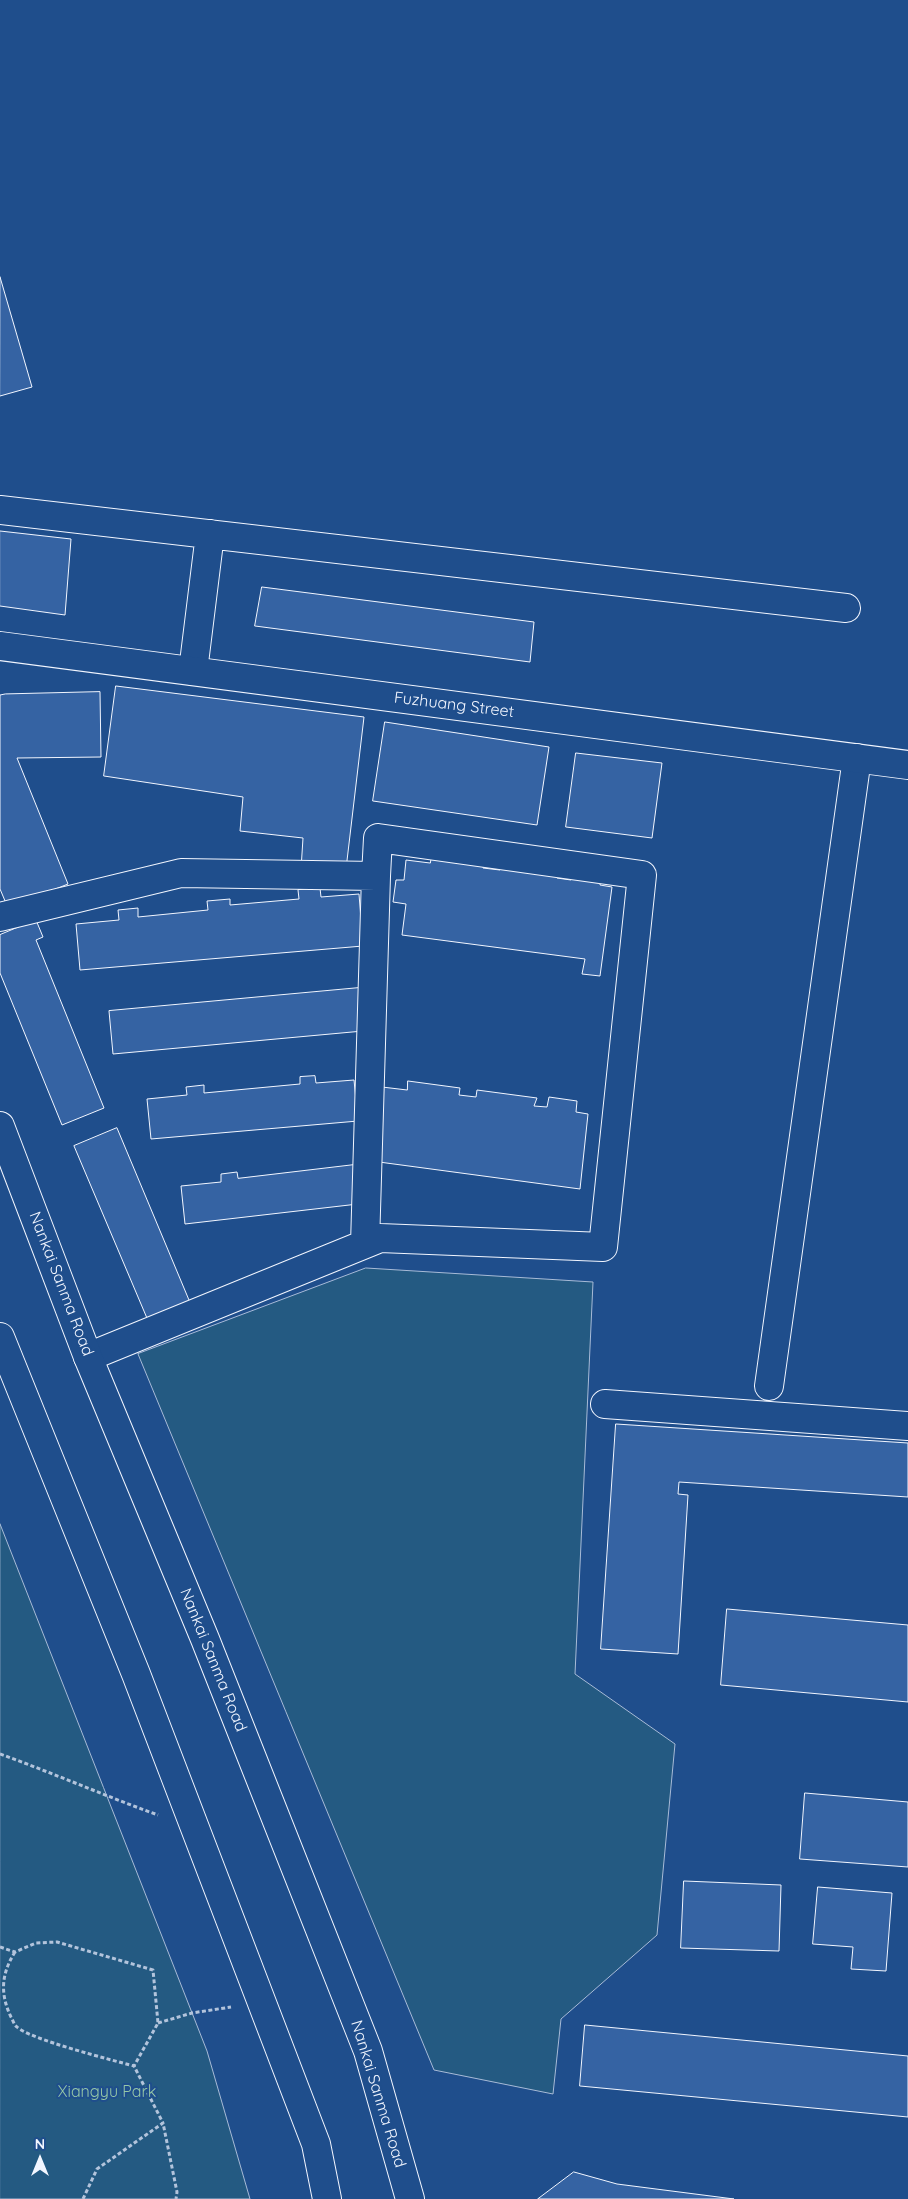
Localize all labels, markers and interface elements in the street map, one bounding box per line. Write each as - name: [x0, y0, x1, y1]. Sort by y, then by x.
- street label: Fuzhuang Street: [393, 688, 515, 722]
- street label: Nankai Sanma Road: [25, 1209, 97, 1359]
- street label: Nankai Sanma Road: [175, 1586, 251, 1734]
- street label: Nankai Sanma Road: [346, 2018, 410, 2170]
- park label: Xiangyu Park: [58, 2082, 156, 2102]
- north arrow: [15, 2134, 65, 2184]
- text: N: [35, 2135, 45, 2153]

